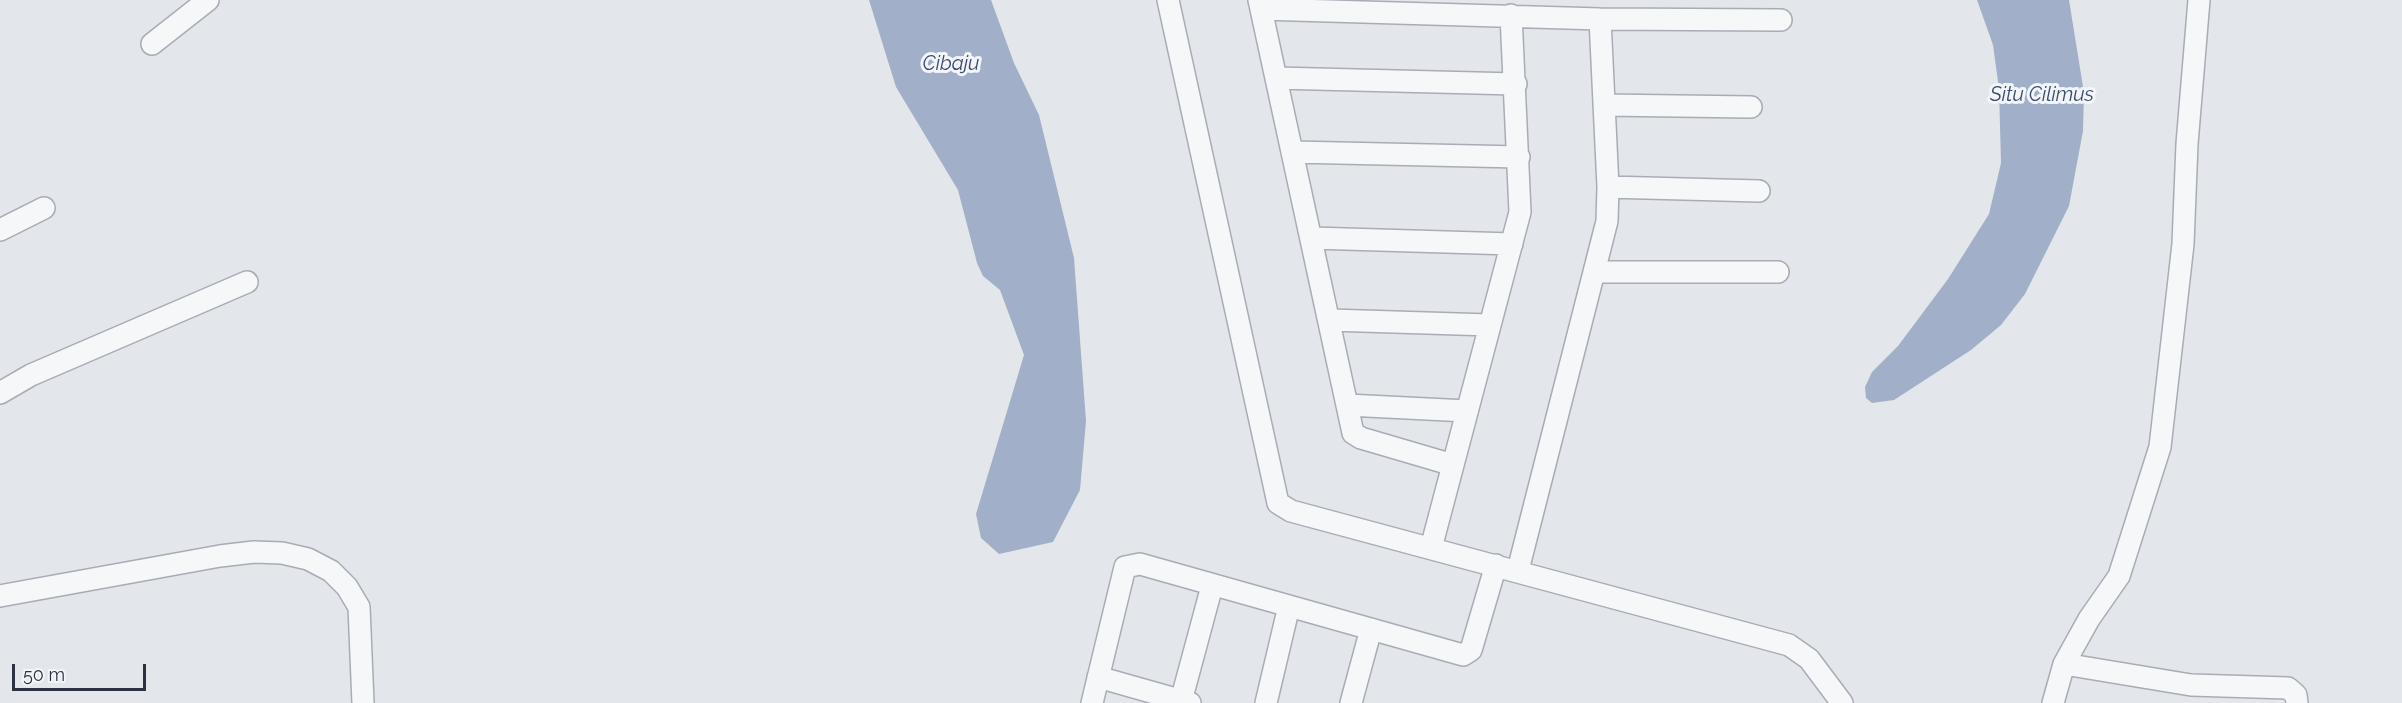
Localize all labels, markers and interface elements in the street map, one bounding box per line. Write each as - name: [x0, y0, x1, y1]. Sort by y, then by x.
- water label: Cibaju: [923, 52, 979, 76]
- water label: Situ Cilimus: [1990, 83, 2094, 107]
- scale bar: [15, 652, 148, 690]
- text: 50 m: [23, 664, 65, 685]

